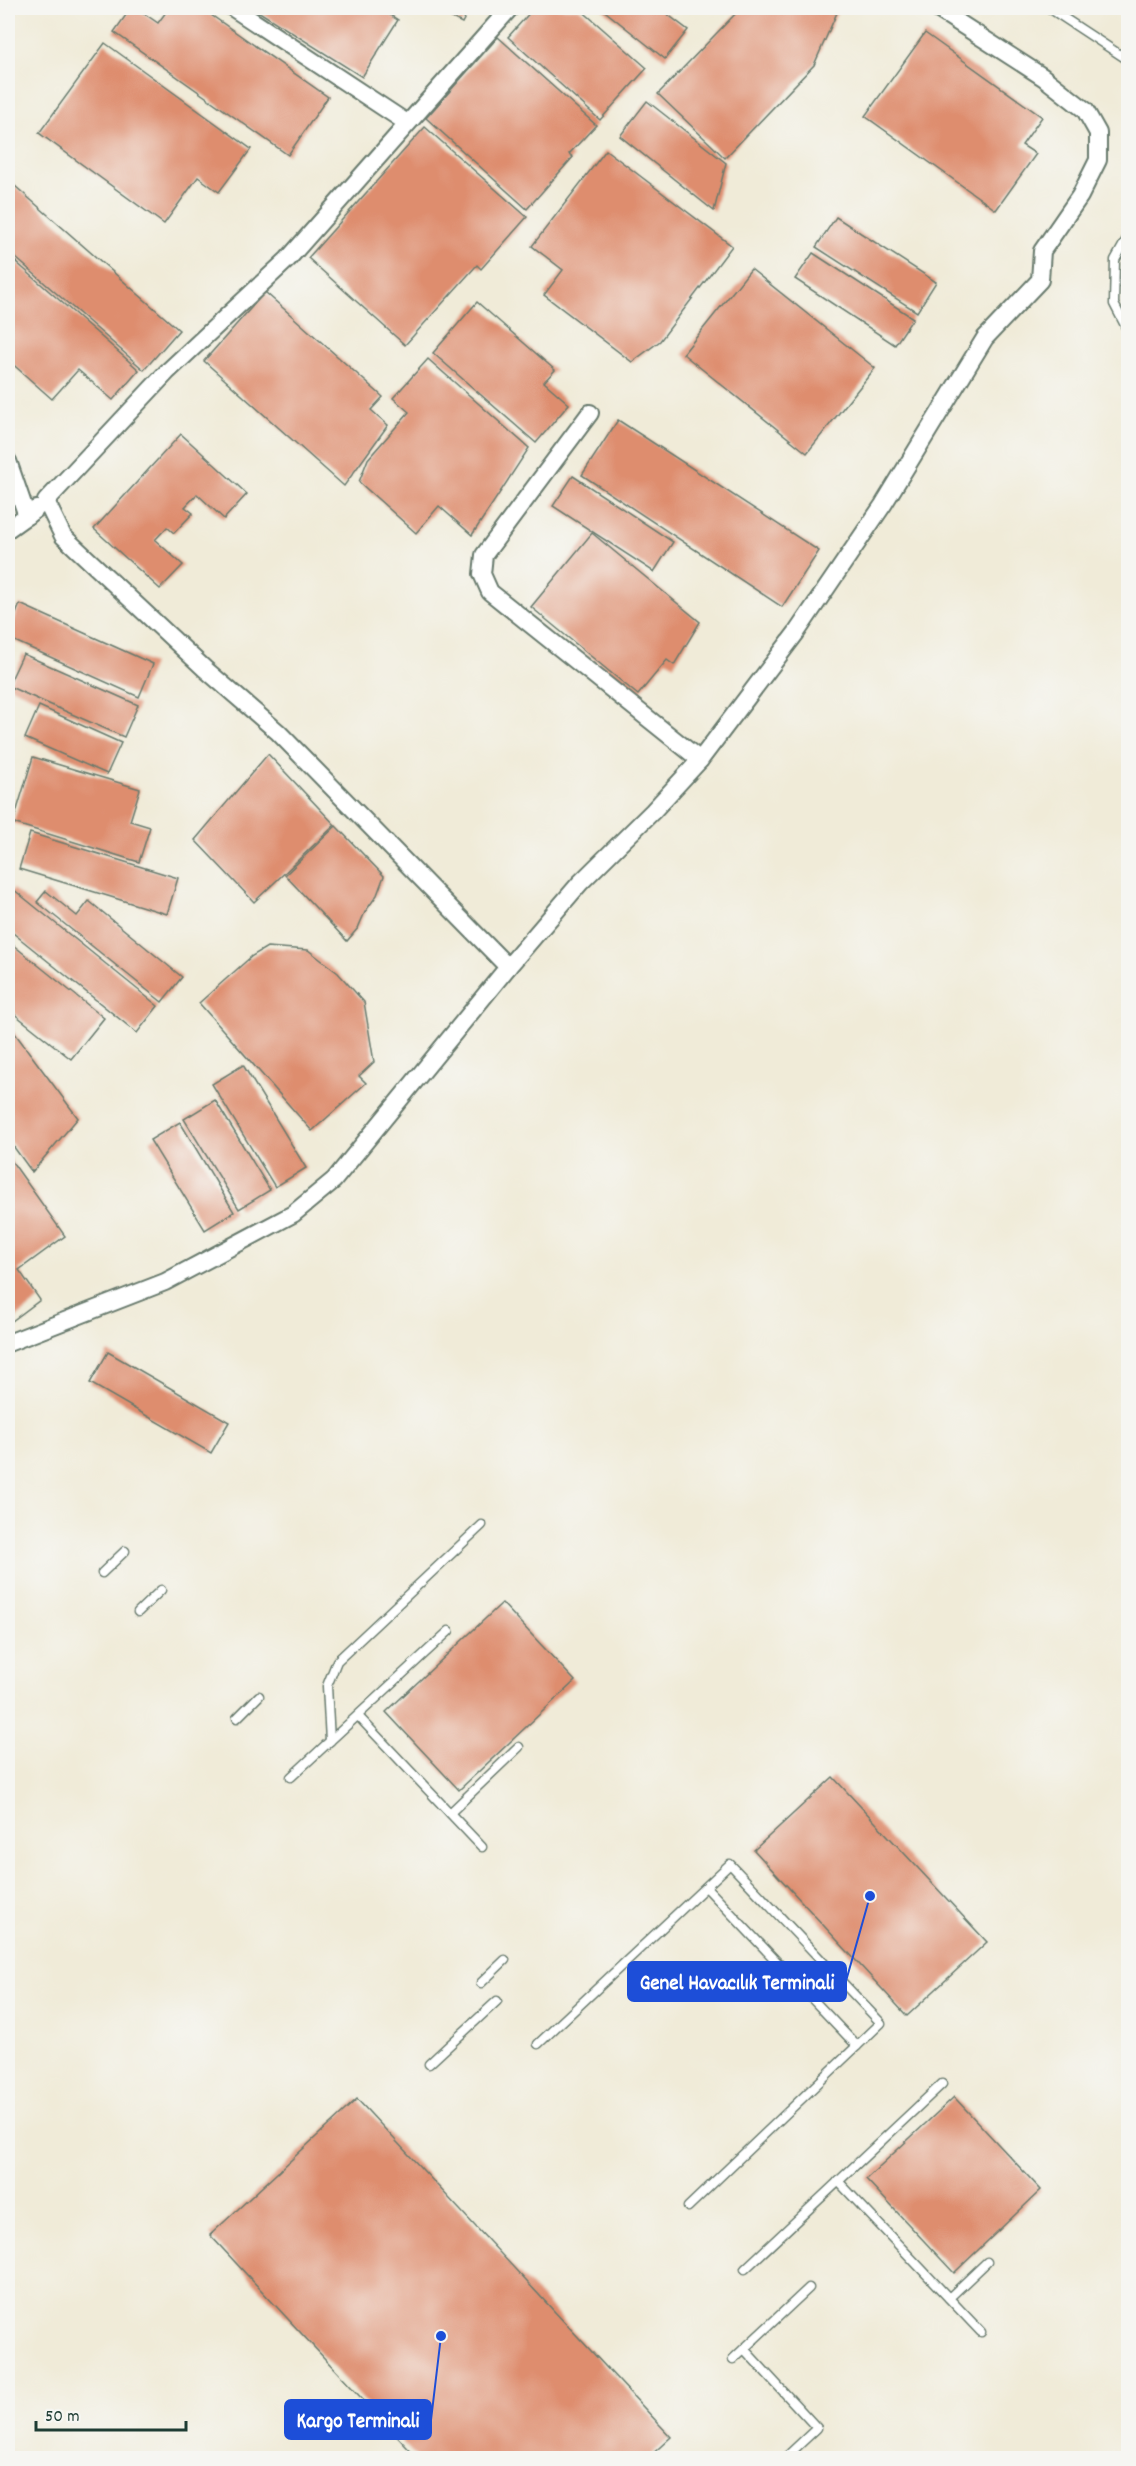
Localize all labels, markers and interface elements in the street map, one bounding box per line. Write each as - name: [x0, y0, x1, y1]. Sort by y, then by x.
- callout: Genel Havacılık Terminali: [628, 1962, 846, 2001]
- text: Genel Havacılık Terminali: [640, 1970, 834, 2000]
- scale bar: [36, 2394, 186, 2432]
- callout: Kargo Terminali: [285, 2400, 431, 2439]
- text: 50 m: [45, 2405, 80, 2430]
- text: Kargo Terminali: [297, 2408, 420, 2438]

